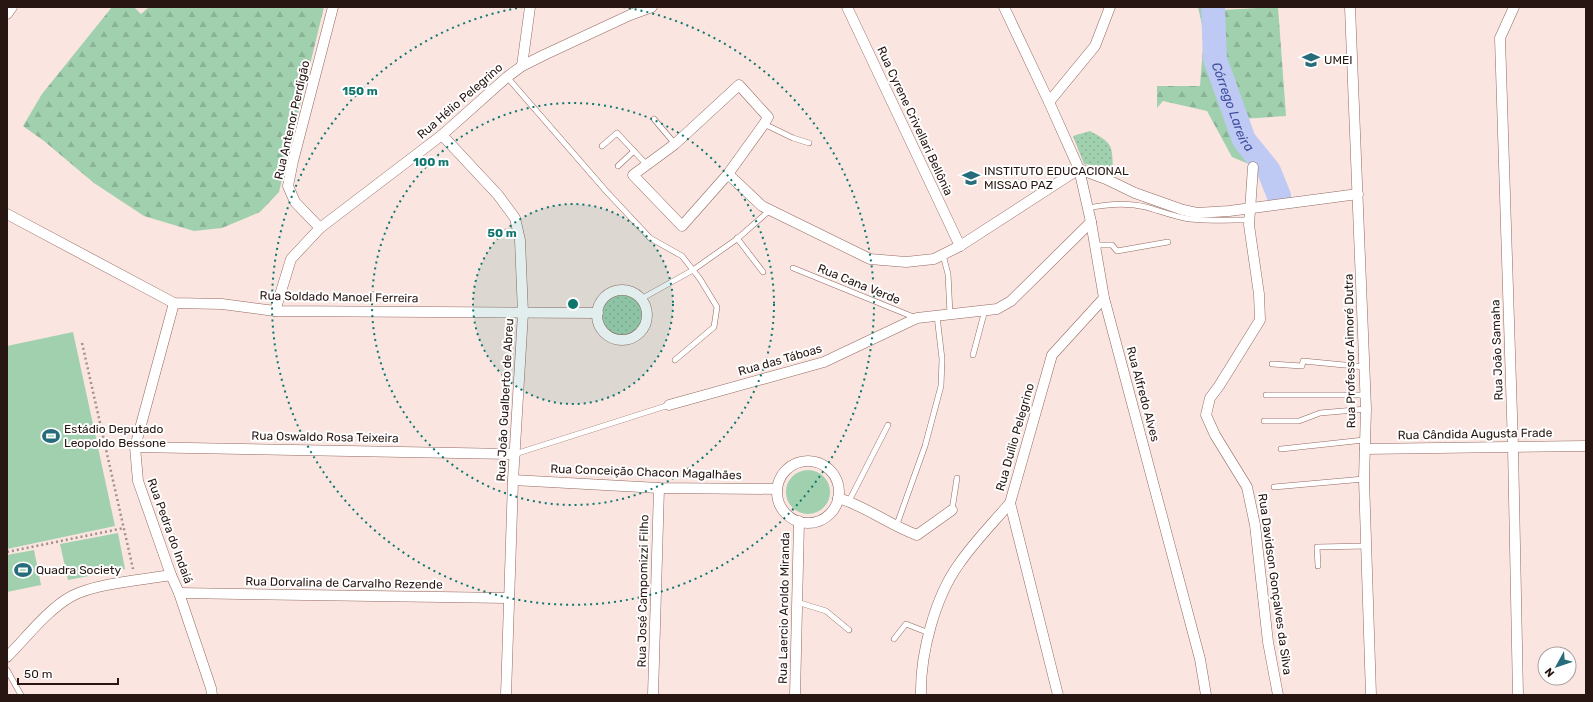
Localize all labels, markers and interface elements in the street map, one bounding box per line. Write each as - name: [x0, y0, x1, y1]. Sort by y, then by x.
- street label: Rua Cyrene Crivellari Bellônia: [874, 44, 956, 198]
- school or university icon: UMEI: [1301, 50, 1321, 70]
- place label: UMEI: [1324, 53, 1353, 67]
- street label: Rua Antenor Perdigão: [271, 59, 313, 181]
- street label: Rua Hélio Pelegrino: [415, 60, 506, 142]
- water label: Córrego Lareira: [1209, 60, 1257, 155]
- text: 150 m: [342, 84, 378, 98]
- text: 100 m: [413, 155, 449, 169]
- place label: INSTITUTO EDUCACIONAL MISSAO PAZ: [984, 164, 1129, 192]
- school or university icon: INSTITUTO EDUCACIONAL MISSAO PAZ: [961, 168, 981, 188]
- text: 50 m: [487, 226, 517, 240]
- street label: Rua Cana Verde: [816, 261, 903, 307]
- street label: Rua Professor Aimoré Dutra: [1342, 274, 1358, 428]
- street label: Rua Soldado Manoel Ferreira: [259, 289, 419, 305]
- centre of rings: [566, 297, 580, 311]
- street label: Rua João Samaha: [1488, 299, 1506, 401]
- street label: Rua João Gualberto de Abreu: [494, 318, 516, 482]
- street label: Rua das Táboas: [737, 341, 823, 379]
- street label: Rua Alfredo Alves: [1124, 345, 1162, 443]
- street label: Rua Duílio Pelegrino: [993, 381, 1037, 493]
- place label: Estádio Deputado Leopoldo Bessone: [64, 422, 166, 450]
- sports icon: Estádio Deputado Leopoldo Bessone: [41, 426, 61, 446]
- street label: Rua Cândida Augusta Frade: [1398, 426, 1553, 442]
- street label: Rua Oswaldo Rosa Teixeira: [251, 429, 399, 445]
- street label: Rua Conceição Chacon Magalhães: [550, 462, 742, 482]
- street label: Rua Pedra do Indaiá: [144, 476, 196, 586]
- street label: Rua Davidson Gonçalves da Silva: [1255, 492, 1295, 676]
- street label: Rua José Campomizzi Filho: [635, 514, 651, 668]
- street label: Rua Laercio Aroldo Miranda: [776, 532, 792, 684]
- sports icon: Quadra Society: [13, 560, 33, 580]
- place label: Quadra Society: [36, 563, 121, 577]
- street label: Rua Dorvalina de Carvalho Rezende: [245, 574, 443, 592]
- north arrow: [1537, 646, 1577, 686]
- scale bar: [18, 660, 118, 686]
- text: N: [1542, 665, 1557, 679]
- text: 50 m: [24, 667, 52, 681]

